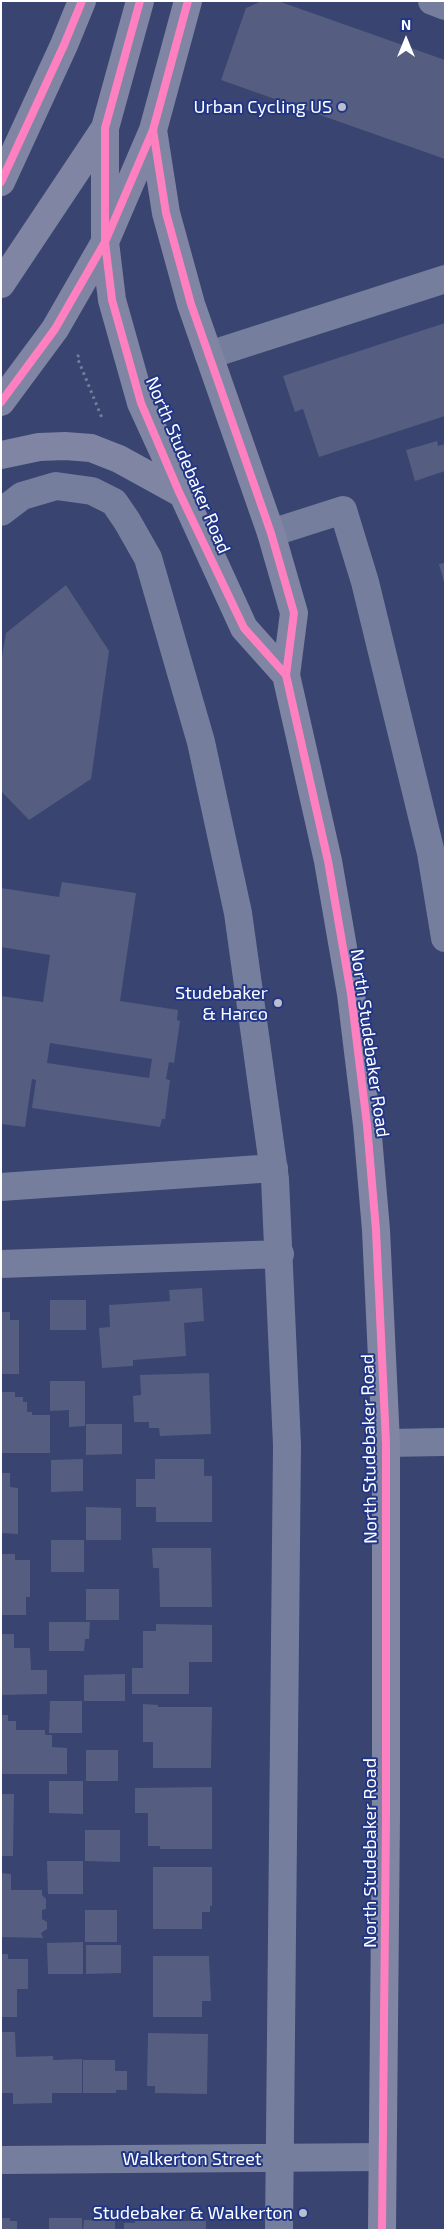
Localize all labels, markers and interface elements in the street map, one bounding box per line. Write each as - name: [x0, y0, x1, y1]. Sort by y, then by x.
- north arrow: [381, 15, 431, 65]
- text: N: [401, 16, 411, 33]
- place label: Urban Cycling US: [193, 96, 332, 118]
- marker: Urban Cycling US: [336, 101, 348, 113]
- street label: North Studebaker Road: [141, 373, 235, 557]
- street label: North Studebaker Road: [346, 947, 394, 1139]
- place label: Studebaker & Harco: [175, 982, 268, 1024]
- marker: Studebaker & Harco: [272, 997, 284, 1009]
- street label: North Studebaker Road: [357, 1354, 381, 1544]
- street label: North Studebaker Road: [359, 1758, 381, 1948]
- street label: Walkerton Street: [122, 2148, 262, 2170]
- place label: Studebaker & Walkerton: [93, 2202, 293, 2224]
- marker: Studebaker & Walkerton: [297, 2207, 309, 2219]

